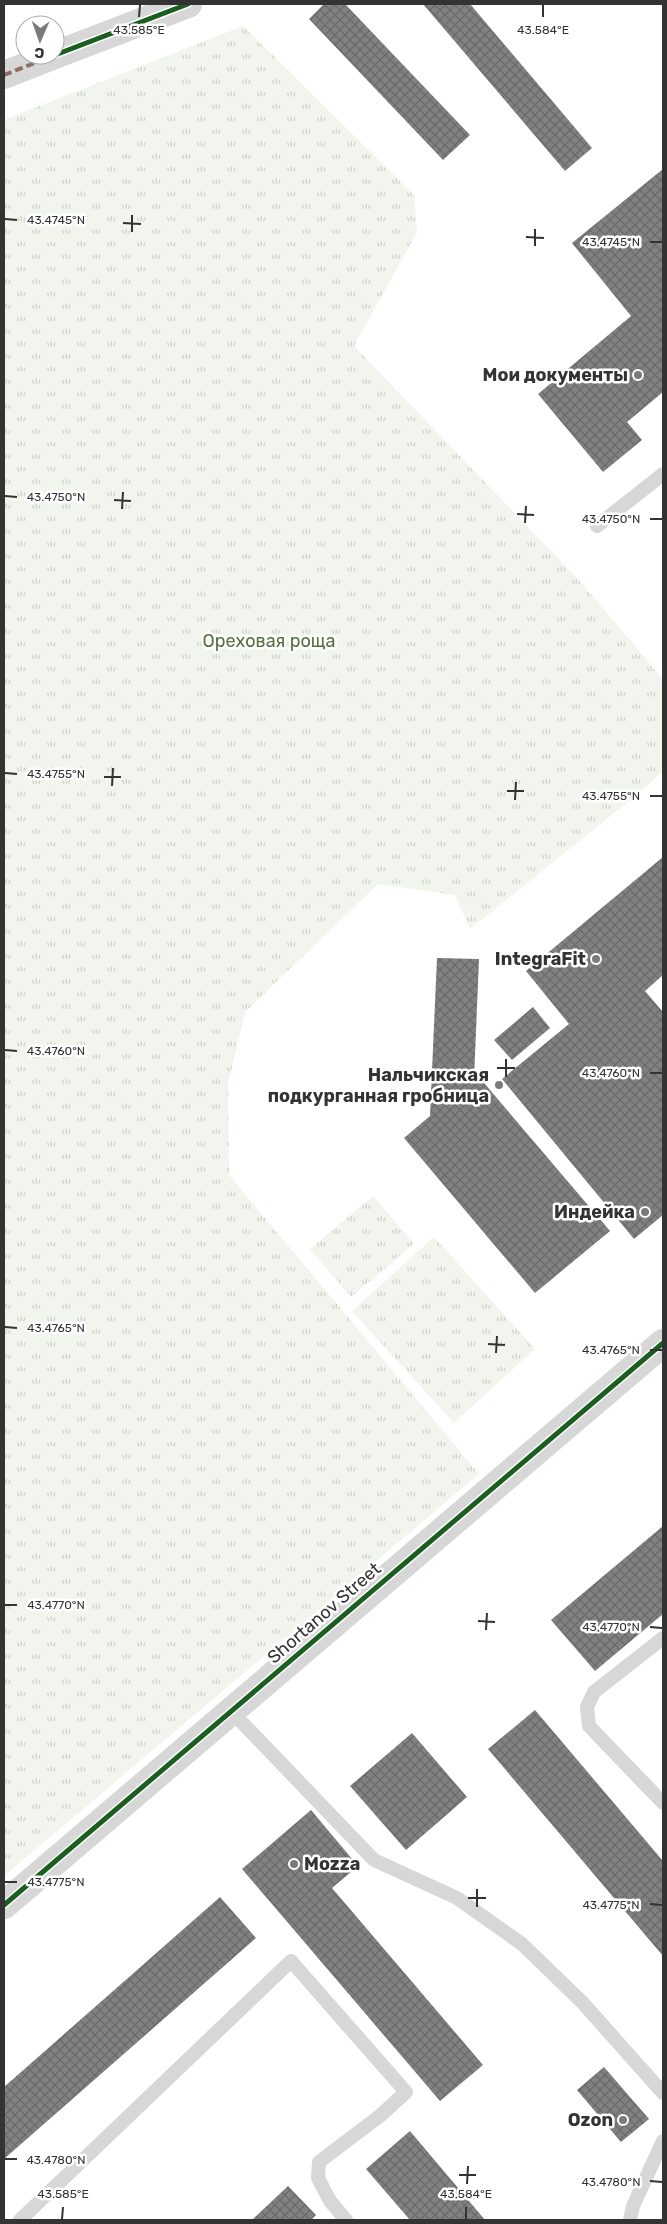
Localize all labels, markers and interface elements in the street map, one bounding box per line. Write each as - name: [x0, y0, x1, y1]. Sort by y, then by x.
- north arrow: [15, 15, 65, 65]
- text: 43.585°E: [113, 23, 165, 37]
- text: 43.584°E: [517, 23, 569, 37]
- text: С: [34, 44, 45, 61]
- text: 43.4745°N: [27, 213, 85, 227]
- text: 43.4745°N: [582, 235, 640, 249]
- place label: Мои документы: [483, 364, 628, 386]
- marker: Мои документы: [632, 369, 644, 381]
- text: 43.4750°N: [27, 490, 85, 504]
- text: 43.4750°N: [582, 512, 640, 526]
- park label: Ореховая роща: [203, 630, 335, 652]
- text: 43.4755°N: [27, 767, 85, 781]
- text: 43.4755°N: [582, 789, 640, 803]
- place label: IntegraFit: [495, 948, 586, 970]
- marker: IntegraFit: [590, 953, 602, 965]
- text: 43.4760°N: [27, 1044, 85, 1058]
- place label: Нальчикская подкурганная гробница: [268, 1064, 489, 1107]
- text: 43.4760°N: [582, 1066, 640, 1080]
- marker: Нальчикская подкурганная гробница: [493, 1079, 505, 1091]
- place label: Индейка: [554, 1201, 635, 1223]
- marker: Индейка: [639, 1206, 651, 1218]
- text: 43.4765°N: [27, 1321, 85, 1335]
- text: 43.4765°N: [582, 1343, 640, 1357]
- street label: Shortanov Street: [263, 1558, 385, 1668]
- text: 43.4770°N: [27, 1598, 85, 1612]
- text: 43.4770°N: [582, 1620, 640, 1634]
- place label: Mozza: [304, 1853, 360, 1875]
- marker: Mozza: [288, 1858, 300, 1870]
- text: 43.4775°N: [27, 1875, 85, 1889]
- text: 43.4775°N: [582, 1898, 640, 1912]
- place label: Ozon: [568, 2109, 613, 2131]
- marker: Ozon: [617, 2114, 629, 2126]
- text: 43.4780°N: [26, 2153, 86, 2167]
- text: 43.4780°N: [581, 2175, 641, 2189]
- text: 43.585°E: [37, 2187, 89, 2201]
- text: 43.584°E: [440, 2187, 492, 2201]

